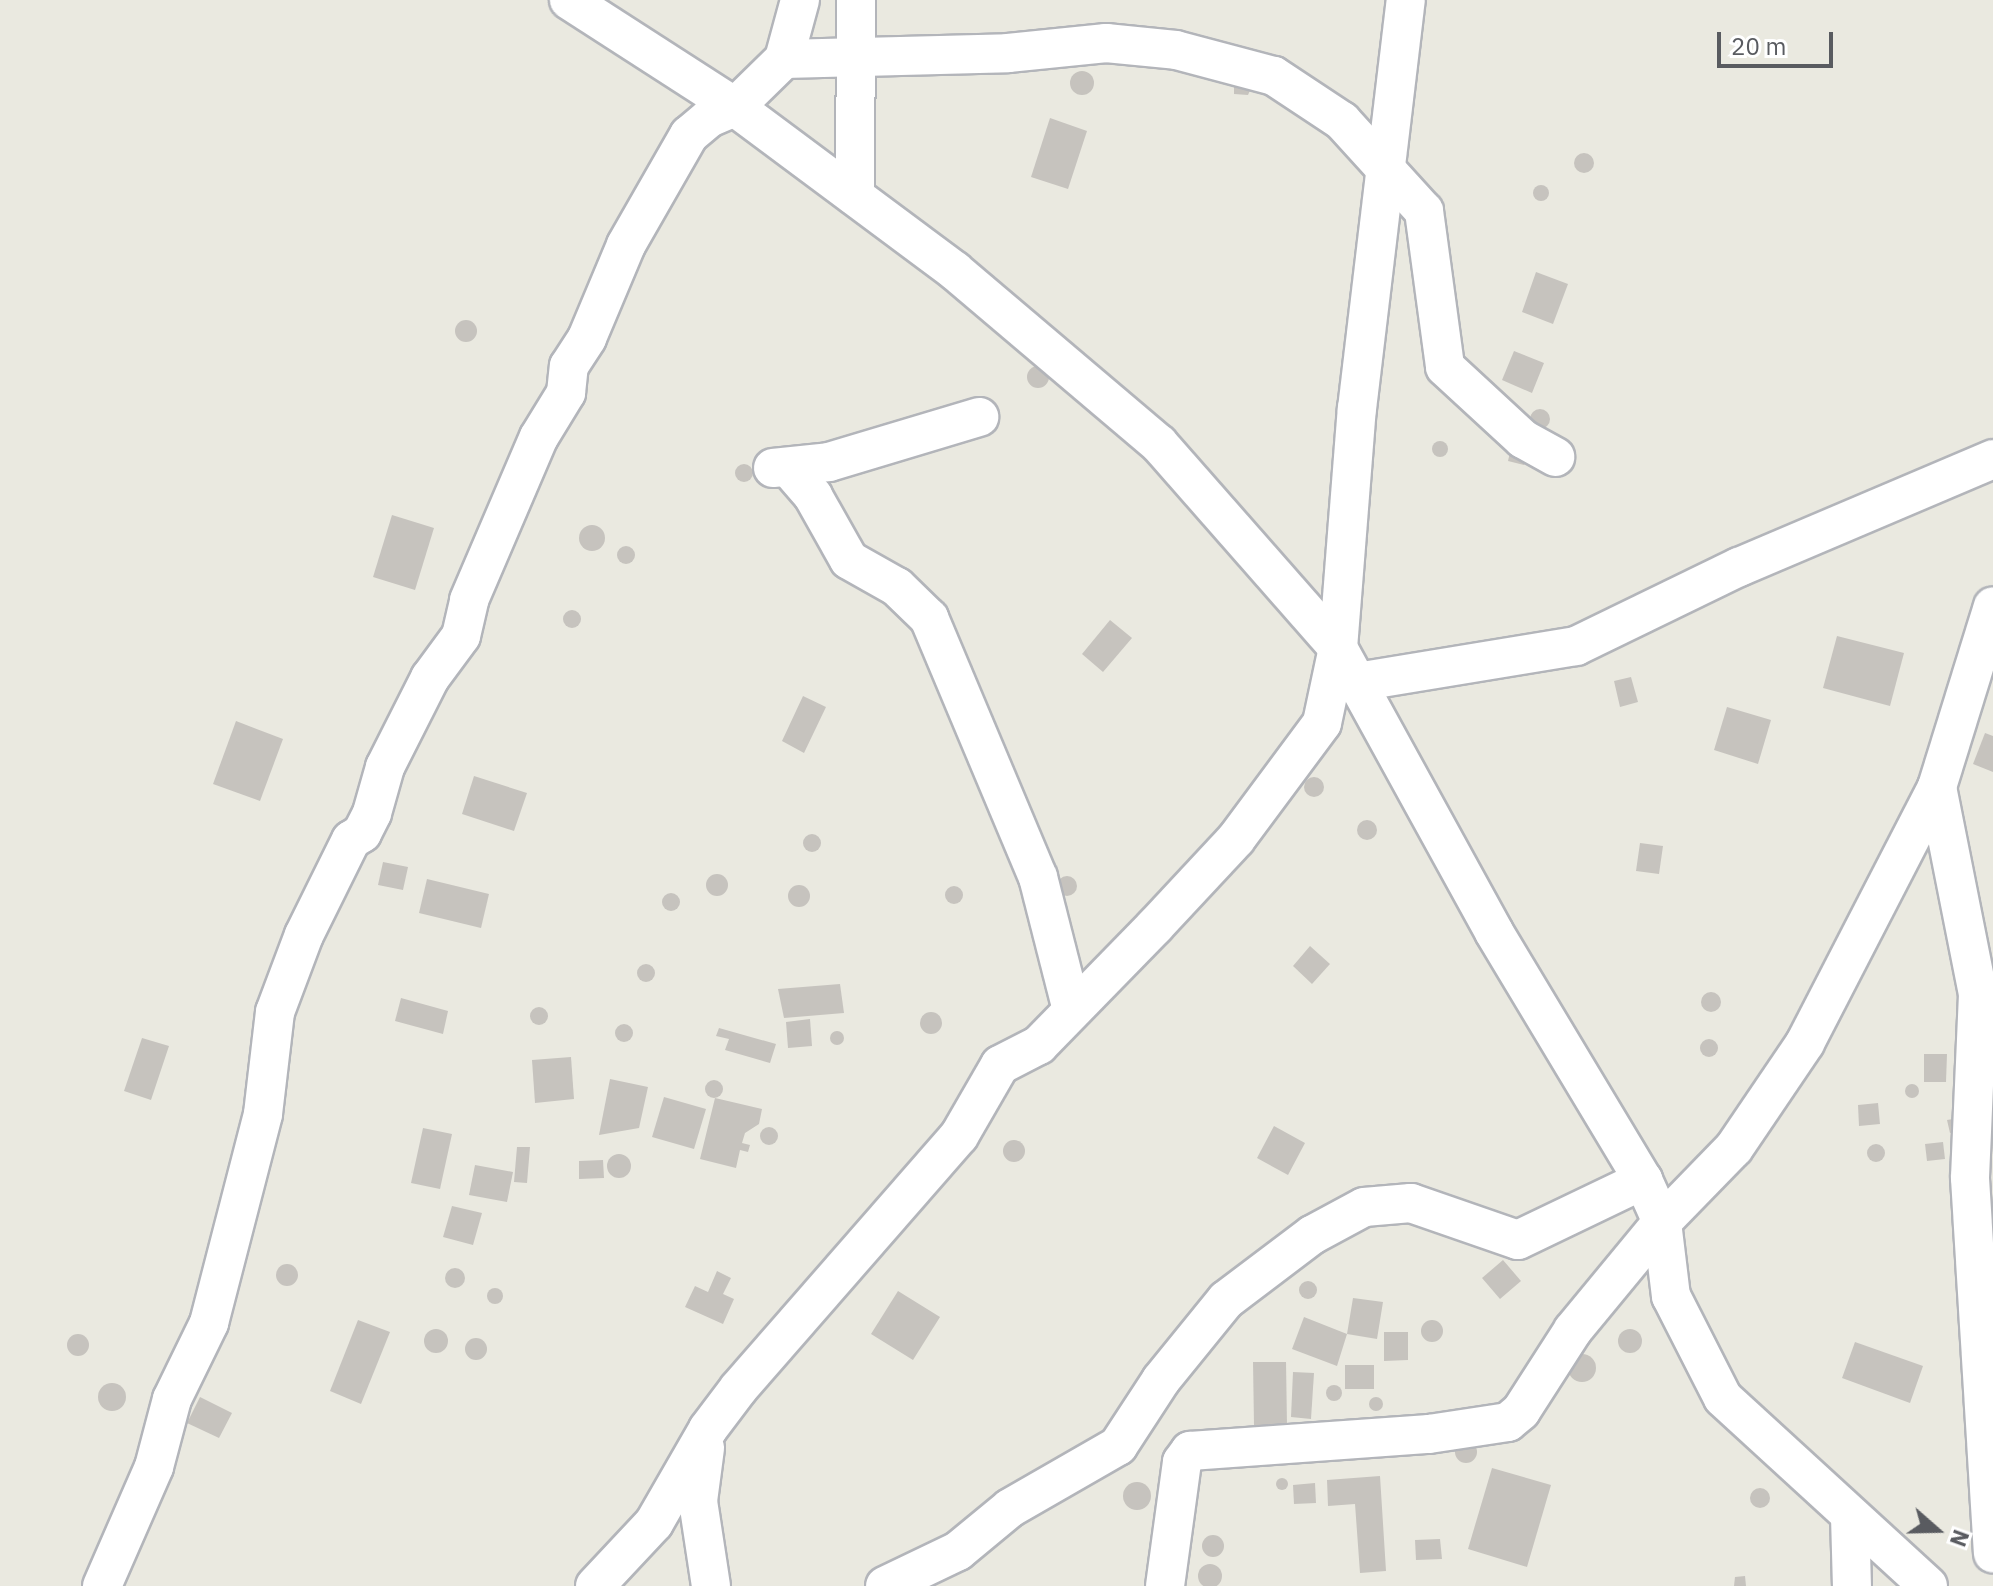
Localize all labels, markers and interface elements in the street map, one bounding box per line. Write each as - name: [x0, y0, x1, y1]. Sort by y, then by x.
- scale bar: [1721, 16, 1837, 66]
- text: 20 m: [1731, 30, 1786, 62]
- north arrow: [1897, 1490, 1977, 1570]
- text: N: [1944, 1526, 1976, 1551]

